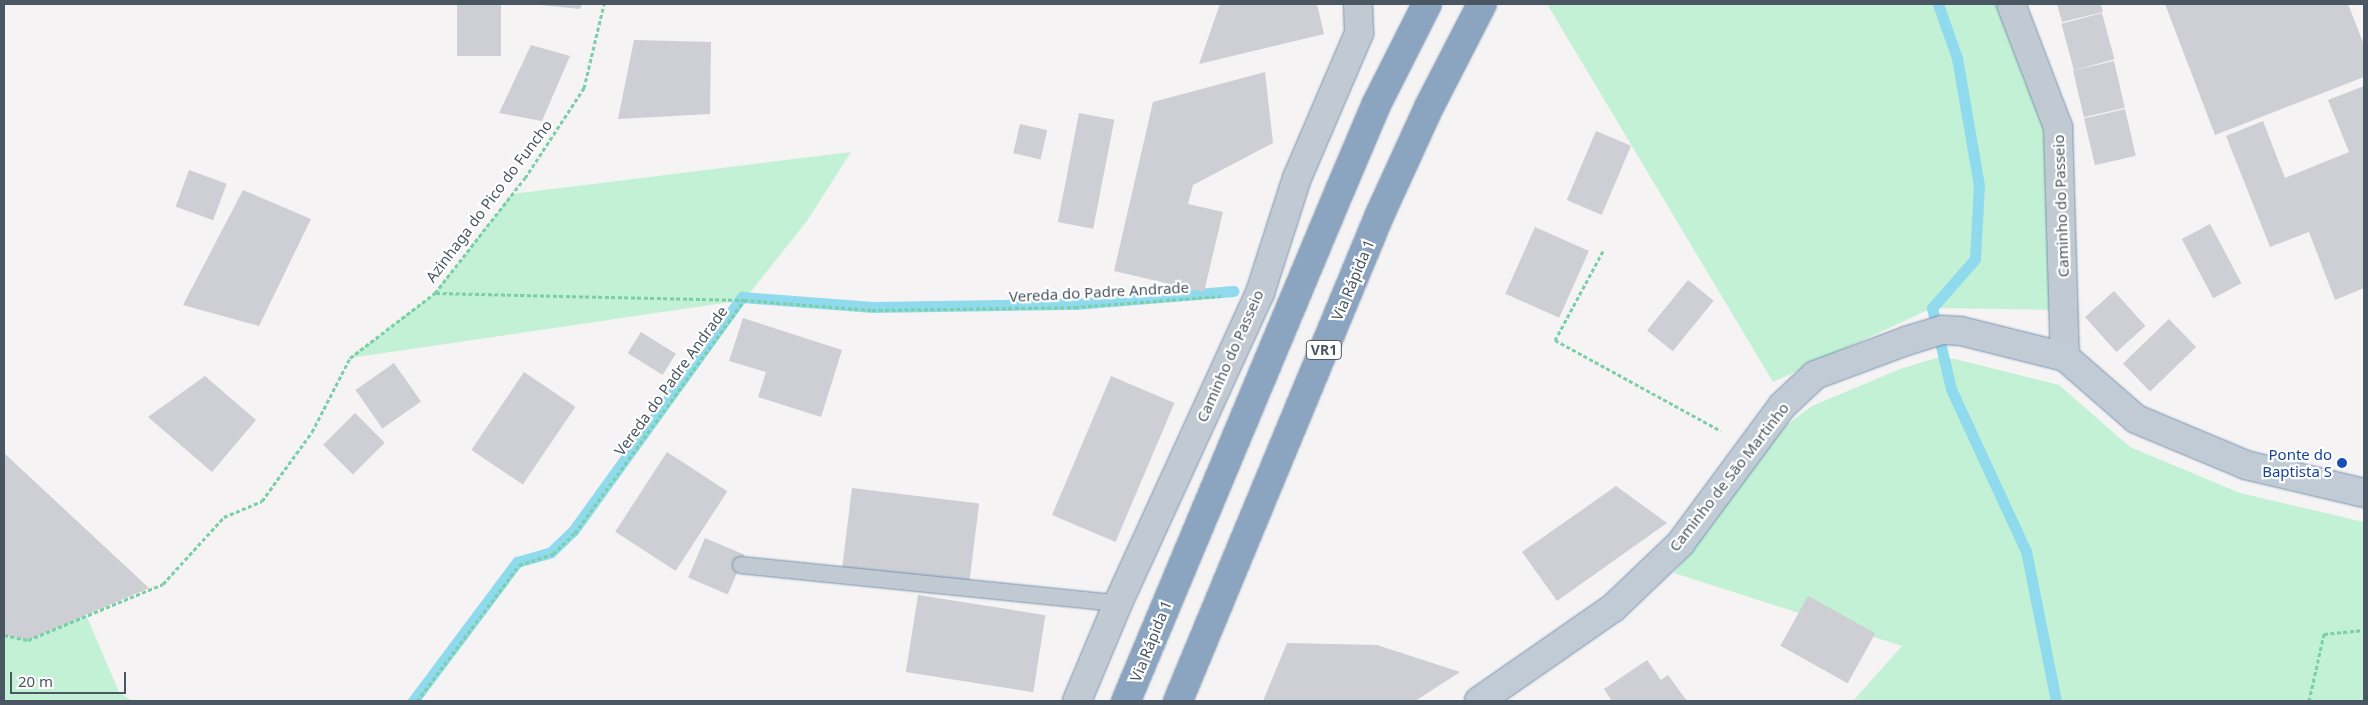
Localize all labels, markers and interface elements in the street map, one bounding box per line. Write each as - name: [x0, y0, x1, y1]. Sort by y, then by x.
- street label: Azinhaga do Pico do Funcho: [422, 116, 556, 286]
- street label: Caminho do Passeio: [2050, 134, 2072, 278]
- street label: Via Rápida 1: [1328, 237, 1378, 323]
- street label: Vereda do Padre Andrade: [1009, 278, 1189, 306]
- street label: Caminho do Passeio: [1193, 287, 1267, 425]
- street label: Vereda do Padre Andrade: [611, 303, 731, 459]
- road number: VR1: [1305, 338, 1343, 362]
- street label: Caminho de São Martinho: [1665, 399, 1793, 555]
- place label: Ponte do Baptista S: [2262, 445, 2332, 480]
- marker: Ponte do Baptista S: [2336, 457, 2348, 469]
- street label: Via Rápida 1: [1127, 598, 1175, 684]
- scale bar: [12, 662, 129, 694]
- text: 20 m: [18, 671, 53, 691]

